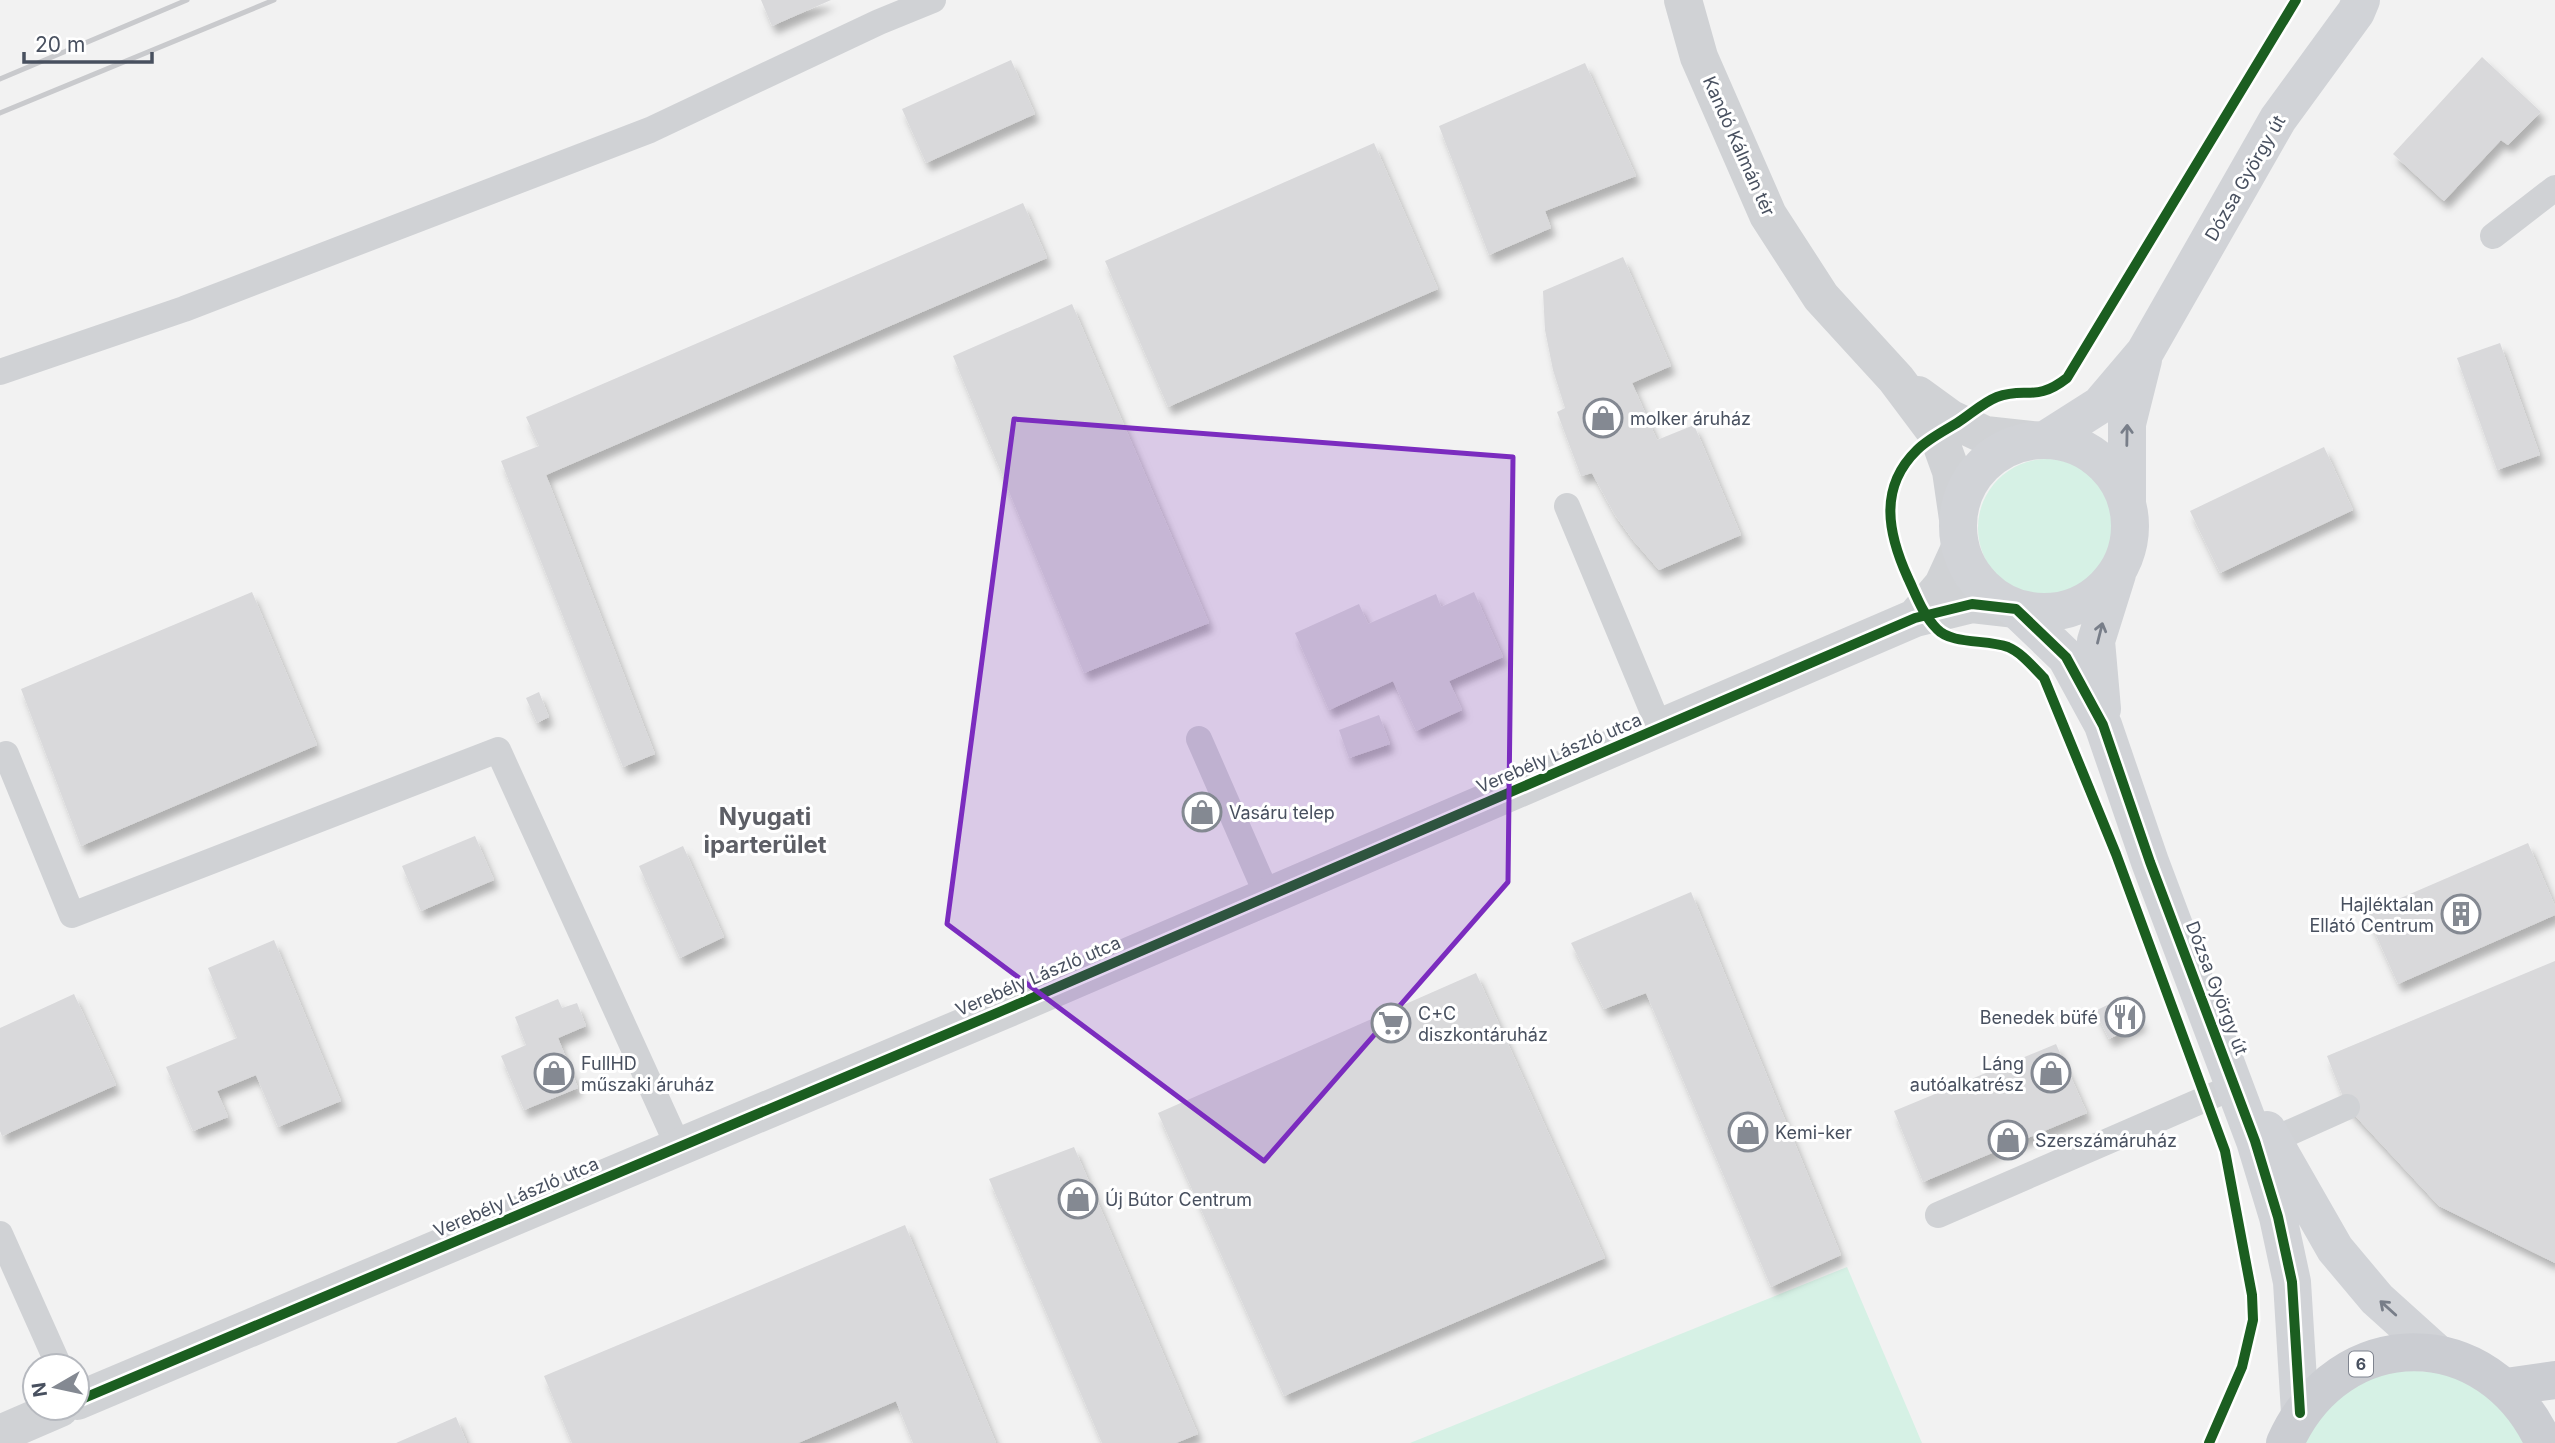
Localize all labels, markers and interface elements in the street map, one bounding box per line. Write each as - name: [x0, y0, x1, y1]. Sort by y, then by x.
- scale bar: [24, 21, 152, 65]
- text: 20 m: [35, 32, 85, 57]
- street label: Kandó Kálmán tér: [1699, 73, 1779, 219]
- street label: Dózsa György út: [2201, 111, 2289, 244]
- shop icon: molker áruház: [1582, 397, 1624, 439]
- place label: molker áruház: [1630, 408, 1751, 429]
- one-way arrow: [2120, 423, 2134, 446]
- one-way arrow: [2094, 622, 2107, 645]
- street label: Verebély László utca: [1473, 709, 1645, 797]
- shop icon: Vasáru telep: [1181, 791, 1223, 833]
- district label: Nyugati iparterület: [703, 802, 827, 859]
- place label: Vasáru telep: [1229, 802, 1335, 823]
- building icon: Hajléktalan Ellátó Centrum: [2440, 893, 2482, 935]
- place label: Hajléktalan Ellátó Centrum: [2309, 894, 2434, 936]
- street label: Dózsa György út: [2182, 918, 2252, 1058]
- street label: Verebély László utca: [952, 932, 1124, 1020]
- restaurant icon: Benedek büfé: [2104, 996, 2146, 1038]
- supermarket icon: C+C diszkontáruház: [1370, 1002, 1412, 1044]
- place label: C+C diszkontáruház: [1418, 1003, 1548, 1045]
- place label: Benedek büfé: [1980, 1007, 2098, 1028]
- shop icon: FullHD műszaki áruház: [533, 1052, 575, 1094]
- shop icon: Láng autóalkatrész: [2030, 1052, 2072, 1094]
- place label: FullHD műszaki áruház: [581, 1053, 714, 1095]
- place label: Láng autóalkatrész: [1910, 1053, 2024, 1095]
- shop icon: Kemi-ker: [1727, 1111, 1769, 1153]
- shop icon: Szerszámáruház: [1987, 1119, 2029, 1161]
- place label: Kemi-ker: [1775, 1122, 1852, 1143]
- place label: Szerszámáruház: [2035, 1130, 2177, 1151]
- street label: Verebély László utca: [430, 1153, 602, 1241]
- shop icon: Új Bútor Centrum: [1057, 1178, 1099, 1220]
- place label: Új Bútor Centrum: [1105, 1188, 1252, 1210]
- one-way arrow: [2380, 1300, 2397, 1317]
- north arrow: [21, 1352, 91, 1422]
- road number: 6: [2349, 1352, 2373, 1376]
- text: N: [27, 1381, 52, 1399]

